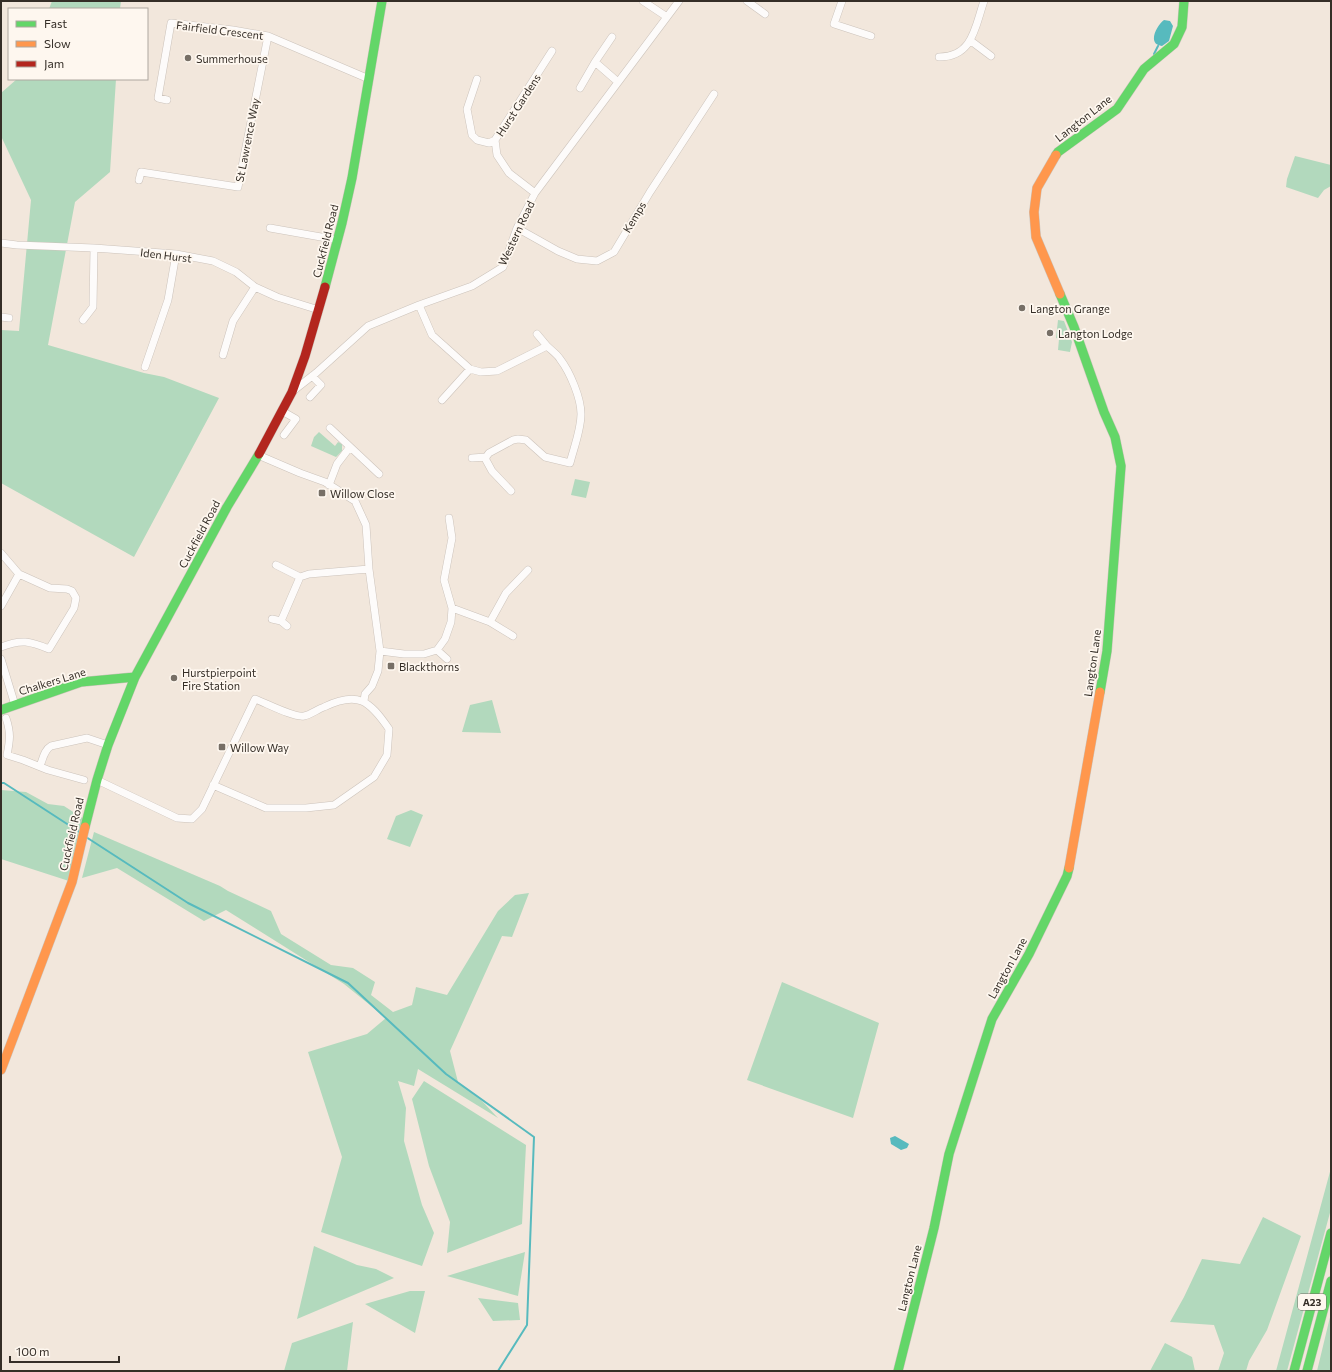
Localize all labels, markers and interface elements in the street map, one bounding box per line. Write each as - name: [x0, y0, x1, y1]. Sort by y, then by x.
- legend: [8, 8, 148, 80]
- text: Fast: [44, 16, 67, 30]
- street label: Fairfield Crescent: [176, 18, 265, 42]
- text: Slow: [44, 36, 71, 50]
- place label: Summerhouse: [196, 52, 268, 65]
- marker: Summerhouse: [183, 53, 193, 63]
- text: Jam: [44, 56, 64, 71]
- street label: Hurst Gardens: [493, 71, 543, 139]
- street label: Langton Lane: [1052, 92, 1114, 144]
- street label: St Lawrence Way: [232, 97, 262, 183]
- street label: Western Road: [495, 199, 537, 267]
- street label: Kemps: [620, 199, 648, 235]
- street label: Cuckfield Road: [310, 203, 340, 279]
- street label: Iden Hurst: [140, 245, 193, 265]
- place label: Langton Grange: [1030, 302, 1110, 315]
- marker: Langton Grange: [1017, 303, 1027, 313]
- place label: Langton Lodge: [1058, 327, 1133, 340]
- marker: Langton Lodge: [1045, 328, 1055, 338]
- place label: Willow Close: [330, 487, 395, 500]
- marker: Willow Close: [317, 488, 327, 498]
- street label: Cuckfield Road: [176, 498, 222, 570]
- street label: Langton Lane: [1081, 628, 1103, 698]
- place label: Blackthorns: [399, 660, 459, 673]
- marker: Blackthorns: [386, 661, 396, 671]
- street label: Chalkers Lane: [17, 665, 87, 697]
- place label: Hurstpierpoint Fire Station: [182, 666, 257, 692]
- marker: Hurstpierpoint Fire Station: [169, 673, 179, 683]
- place label: Willow Way: [230, 741, 289, 754]
- marker: Willow Way: [217, 742, 227, 752]
- street label: Cuckfield Road: [56, 796, 86, 872]
- street label: Langton Lane: [985, 935, 1029, 1001]
- street label: Langton Lane: [894, 1243, 924, 1313]
- road number: A23: [1298, 1294, 1326, 1310]
- scale bar: [10, 1338, 119, 1364]
- text: 100 m: [16, 1344, 50, 1358]

